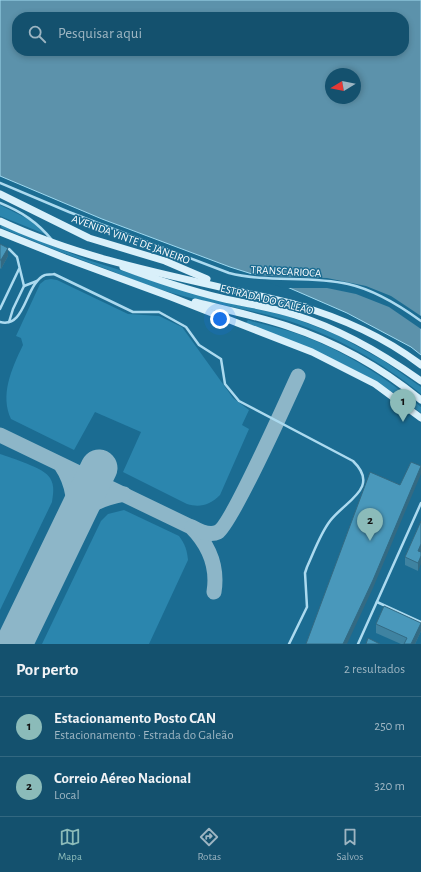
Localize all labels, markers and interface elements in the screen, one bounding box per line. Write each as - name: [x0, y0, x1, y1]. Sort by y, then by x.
- search box: [12, 12, 409, 56]
- icon: search: [26, 23, 48, 45]
- text: Pesquisar aqui: [58, 26, 142, 41]
- north arrow: [325, 68, 361, 104]
- street label: AVENIDA VINTE DE JANEIRO: [70, 213, 191, 266]
- street label: TRANSCARIOCA: [250, 264, 322, 279]
- street label: ESTRADA DO GALEÃO: [219, 283, 314, 316]
- your location: [210, 309, 230, 329]
- pin: 1: [390, 389, 416, 422]
- pin: 2: [357, 508, 383, 541]
- text: Por perto: [16, 661, 79, 678]
- text: 2 resultados: [344, 663, 405, 676]
- text: Estacionamento Posto CAN: [54, 711, 216, 726]
- text: 1: [27, 720, 31, 733]
- text: 250 m: [374, 720, 405, 733]
- text: Estacionamento · Estrada do Galeão: [54, 729, 234, 742]
- text: Correio Aéreo Nacional: [54, 771, 191, 786]
- text: 2: [26, 780, 32, 793]
- text: 320 m: [374, 780, 405, 793]
- text: Local: [54, 789, 80, 802]
- tab: Mapa: [58, 826, 82, 863]
- tab: Rotas: [197, 826, 221, 863]
- tab: Salvos: [337, 826, 363, 863]

